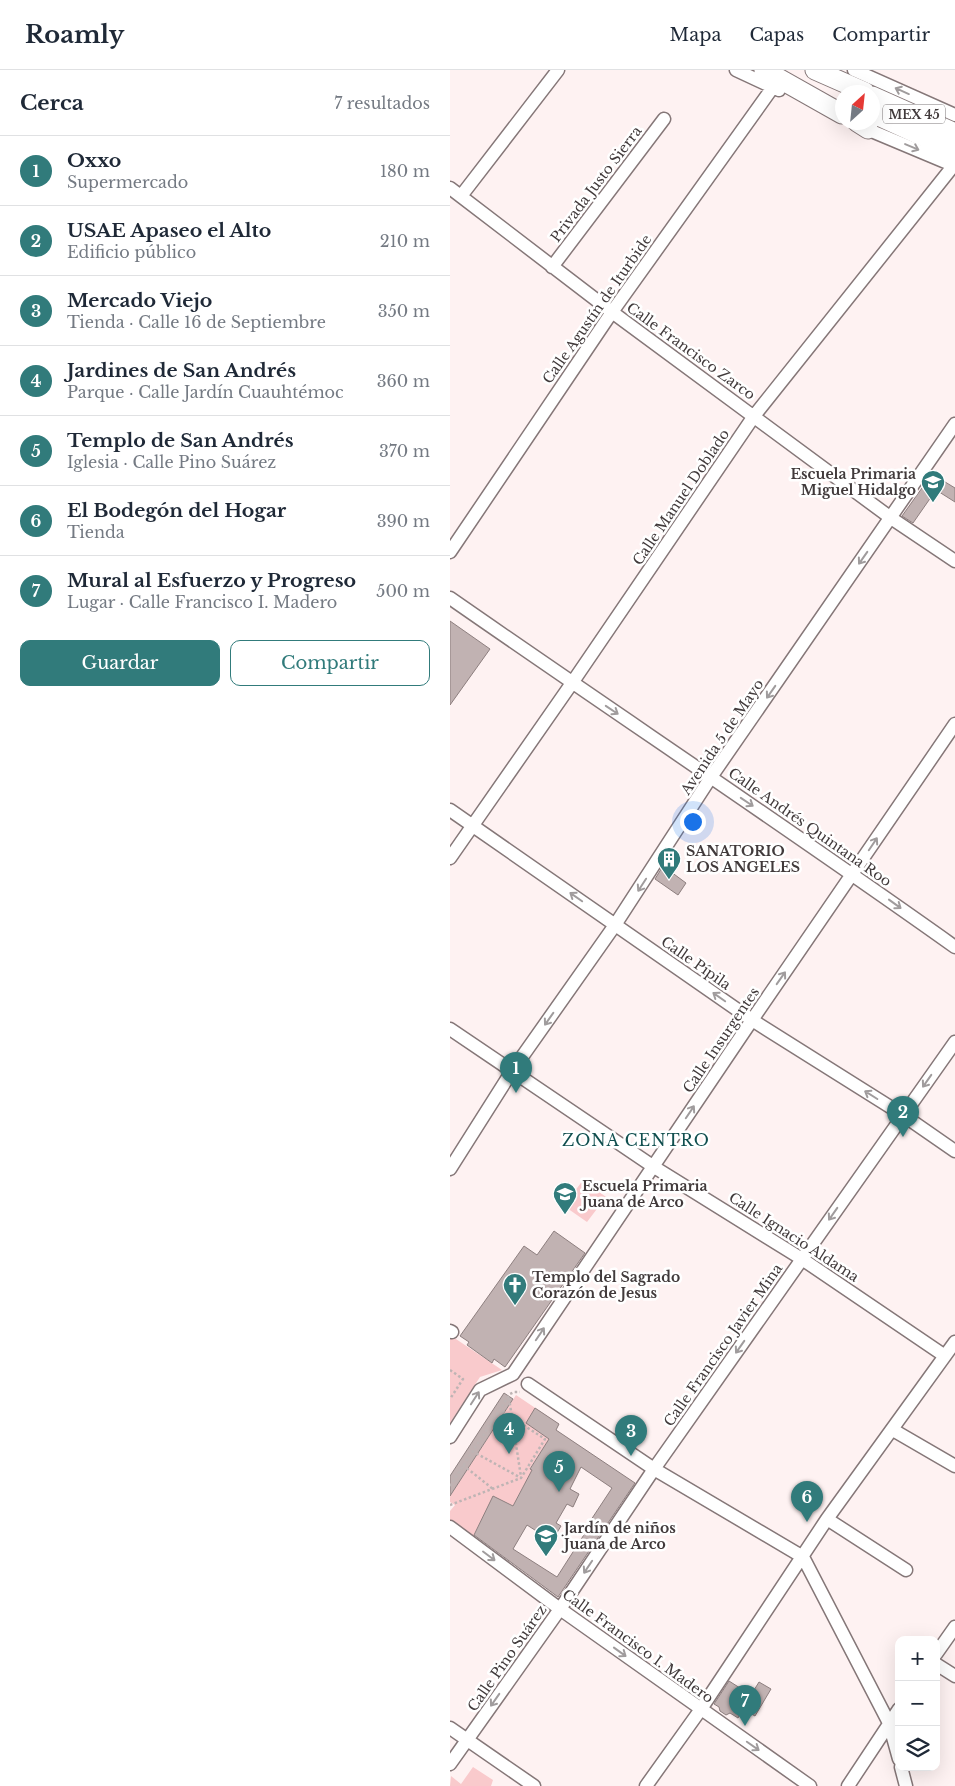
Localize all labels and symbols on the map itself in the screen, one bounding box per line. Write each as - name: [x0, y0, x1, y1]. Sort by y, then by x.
- north arrow: [835, 85, 880, 130]
- one-way arrow: [895, 86, 910, 96]
- road number: MEX 45: [883, 104, 945, 124]
- street label: Privada Justo Sierra: [547, 122, 646, 246]
- one-way arrow: [904, 143, 919, 153]
- street label: Calle Agustín de Iturbide: [539, 231, 655, 387]
- street label: Calle Francisco Zarco: [623, 298, 759, 404]
- street label: Calle Manuel Doblado: [629, 425, 733, 569]
- place label: Escuela Primaria Miguel Hidalgo: [790, 465, 916, 499]
- school or university icon: Escuela Primaria Miguel Hidalgo: [920, 469, 946, 503]
- one-way arrow: [858, 551, 868, 565]
- street label: Avenida 5 de Mayo: [676, 676, 767, 799]
- one-way arrow: [766, 684, 776, 698]
- one-way arrow: [605, 705, 619, 715]
- street label: Calle Andrés Quintana Roo: [725, 764, 895, 890]
- one-way arrow: [740, 797, 754, 807]
- your location: [680, 809, 706, 835]
- one-way arrow: [868, 837, 879, 851]
- place label: SANATORIO LOS ANGELES: [686, 842, 800, 876]
- building icon: SANATORIO LOS ANGELES: [656, 846, 682, 880]
- one-way arrow: [636, 878, 647, 892]
- one-way arrow: [569, 892, 583, 902]
- one-way arrow: [888, 899, 902, 909]
- street label: Calle Pípila: [658, 932, 735, 994]
- one-way arrow: [776, 971, 786, 985]
- street label: Calle Insurgentes: [679, 984, 763, 1096]
- one-way arrow: [713, 992, 727, 1002]
- one-way arrow: [544, 1011, 554, 1025]
- pin: 1: [500, 1052, 532, 1093]
- one-way arrow: [922, 1074, 932, 1088]
- one-way arrow: [864, 1090, 878, 1100]
- pin: 2: [887, 1096, 919, 1137]
- one-way arrow: [685, 1106, 695, 1120]
- district label: ZONA CENTRO: [562, 1130, 710, 1150]
- place label: Escuela Primaria Juana de Arco: [579, 1177, 708, 1211]
- school or university icon: Escuela Primaria Juana de Arco: [552, 1181, 578, 1215]
- street label: Calle Ignacio Aldama: [725, 1188, 863, 1286]
- one-way arrow: [828, 1207, 838, 1221]
- street label: Calle Francisco Javier Mina: [660, 1260, 786, 1430]
- place label: Templo del Sagrado Corazón de Jesus: [532, 1268, 680, 1302]
- church icon: Templo del Sagrado Corazón de Jesus: [502, 1272, 528, 1306]
- one-way arrow: [535, 1327, 545, 1341]
- one-way arrow: [735, 1340, 745, 1354]
- one-way arrow: [470, 1391, 480, 1405]
- pin: 4: [493, 1413, 525, 1454]
- pin: 3: [615, 1415, 647, 1456]
- pin: 5: [543, 1451, 575, 1492]
- pin: 6: [791, 1481, 823, 1522]
- place label: Jardín de niños Juana de Arco: [561, 1519, 676, 1553]
- school or university icon: Jardín de niños Juana de Arco: [533, 1523, 559, 1557]
- one-way arrow: [482, 1551, 496, 1561]
- one-way arrow: [583, 1560, 593, 1574]
- street label: Calle Francisco I. Madero: [559, 1585, 717, 1707]
- street label: Calle Pino Suárez: [464, 1601, 551, 1715]
- one-way arrow: [613, 1647, 627, 1657]
- pin: 7: [729, 1685, 761, 1726]
- one-way arrow: [490, 1693, 500, 1707]
- one-way arrow: [746, 1741, 760, 1751]

